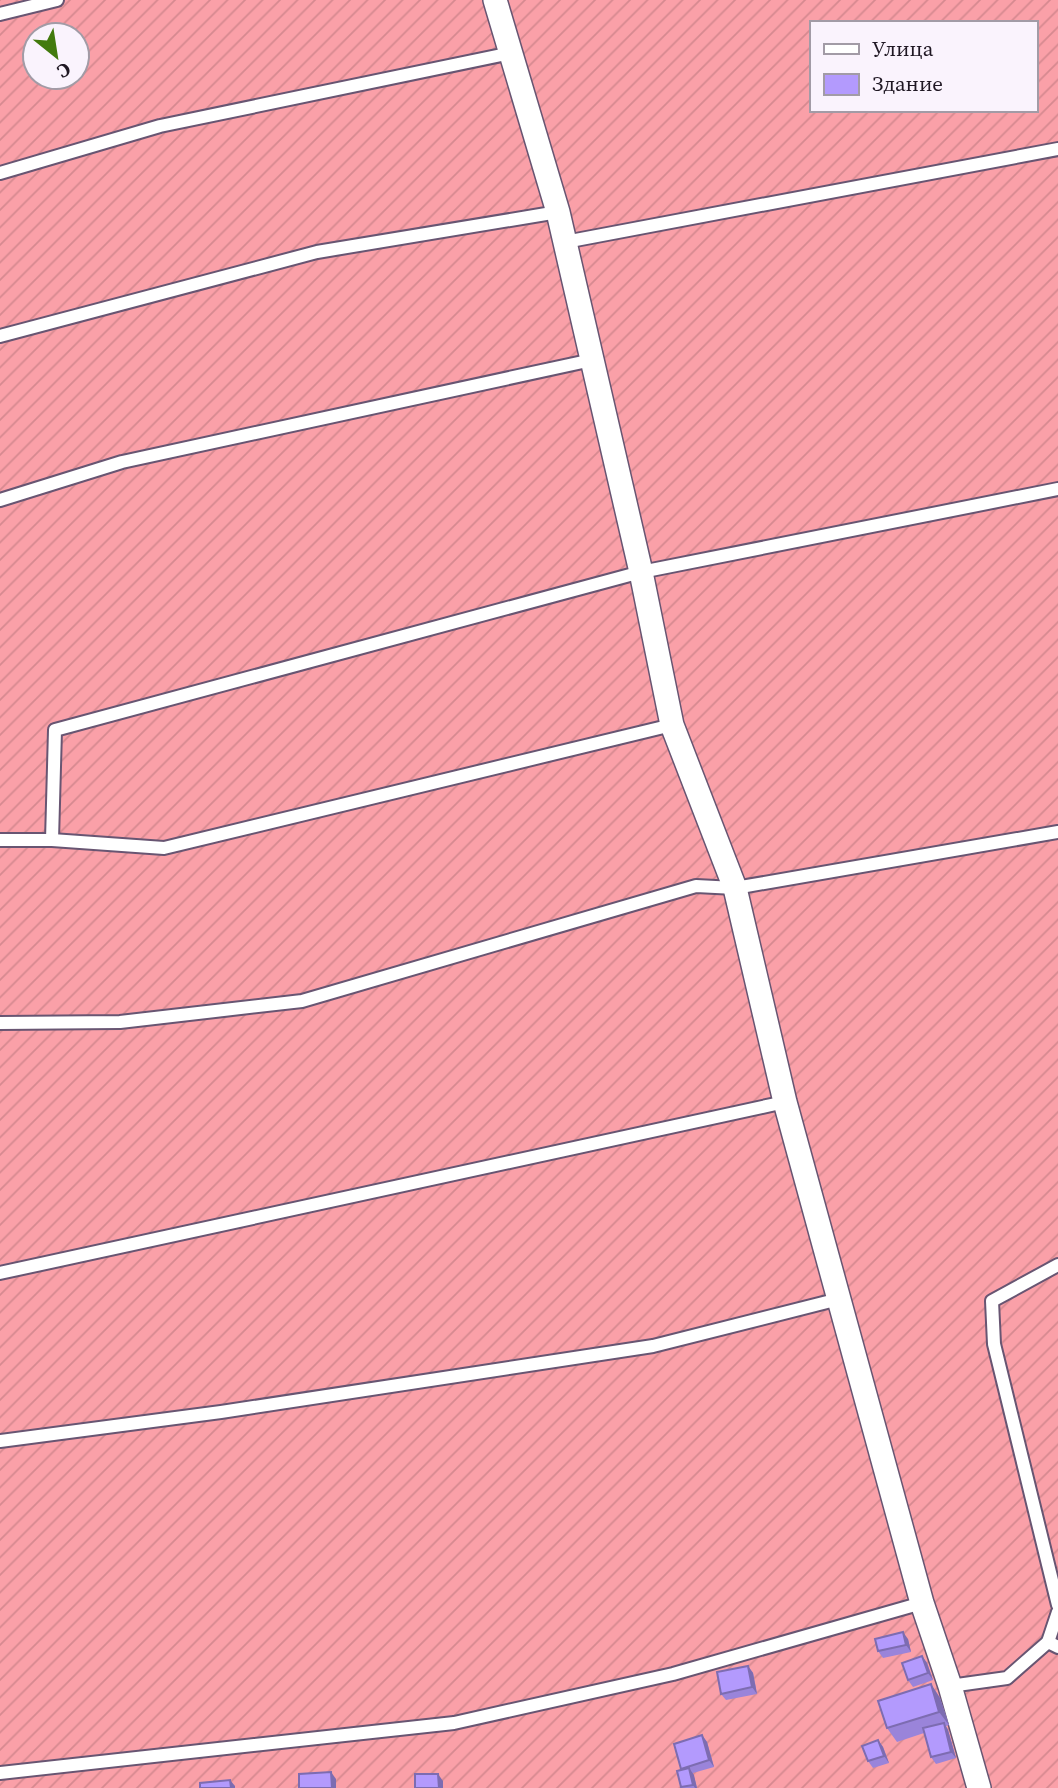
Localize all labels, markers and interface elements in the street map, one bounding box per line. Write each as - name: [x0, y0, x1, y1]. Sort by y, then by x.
- north arrow: [21, 21, 91, 91]
- legend: [810, 21, 1037, 112]
- text: Улица: [872, 34, 934, 63]
- text: С: [53, 57, 76, 85]
- text: Здание: [872, 69, 943, 98]

